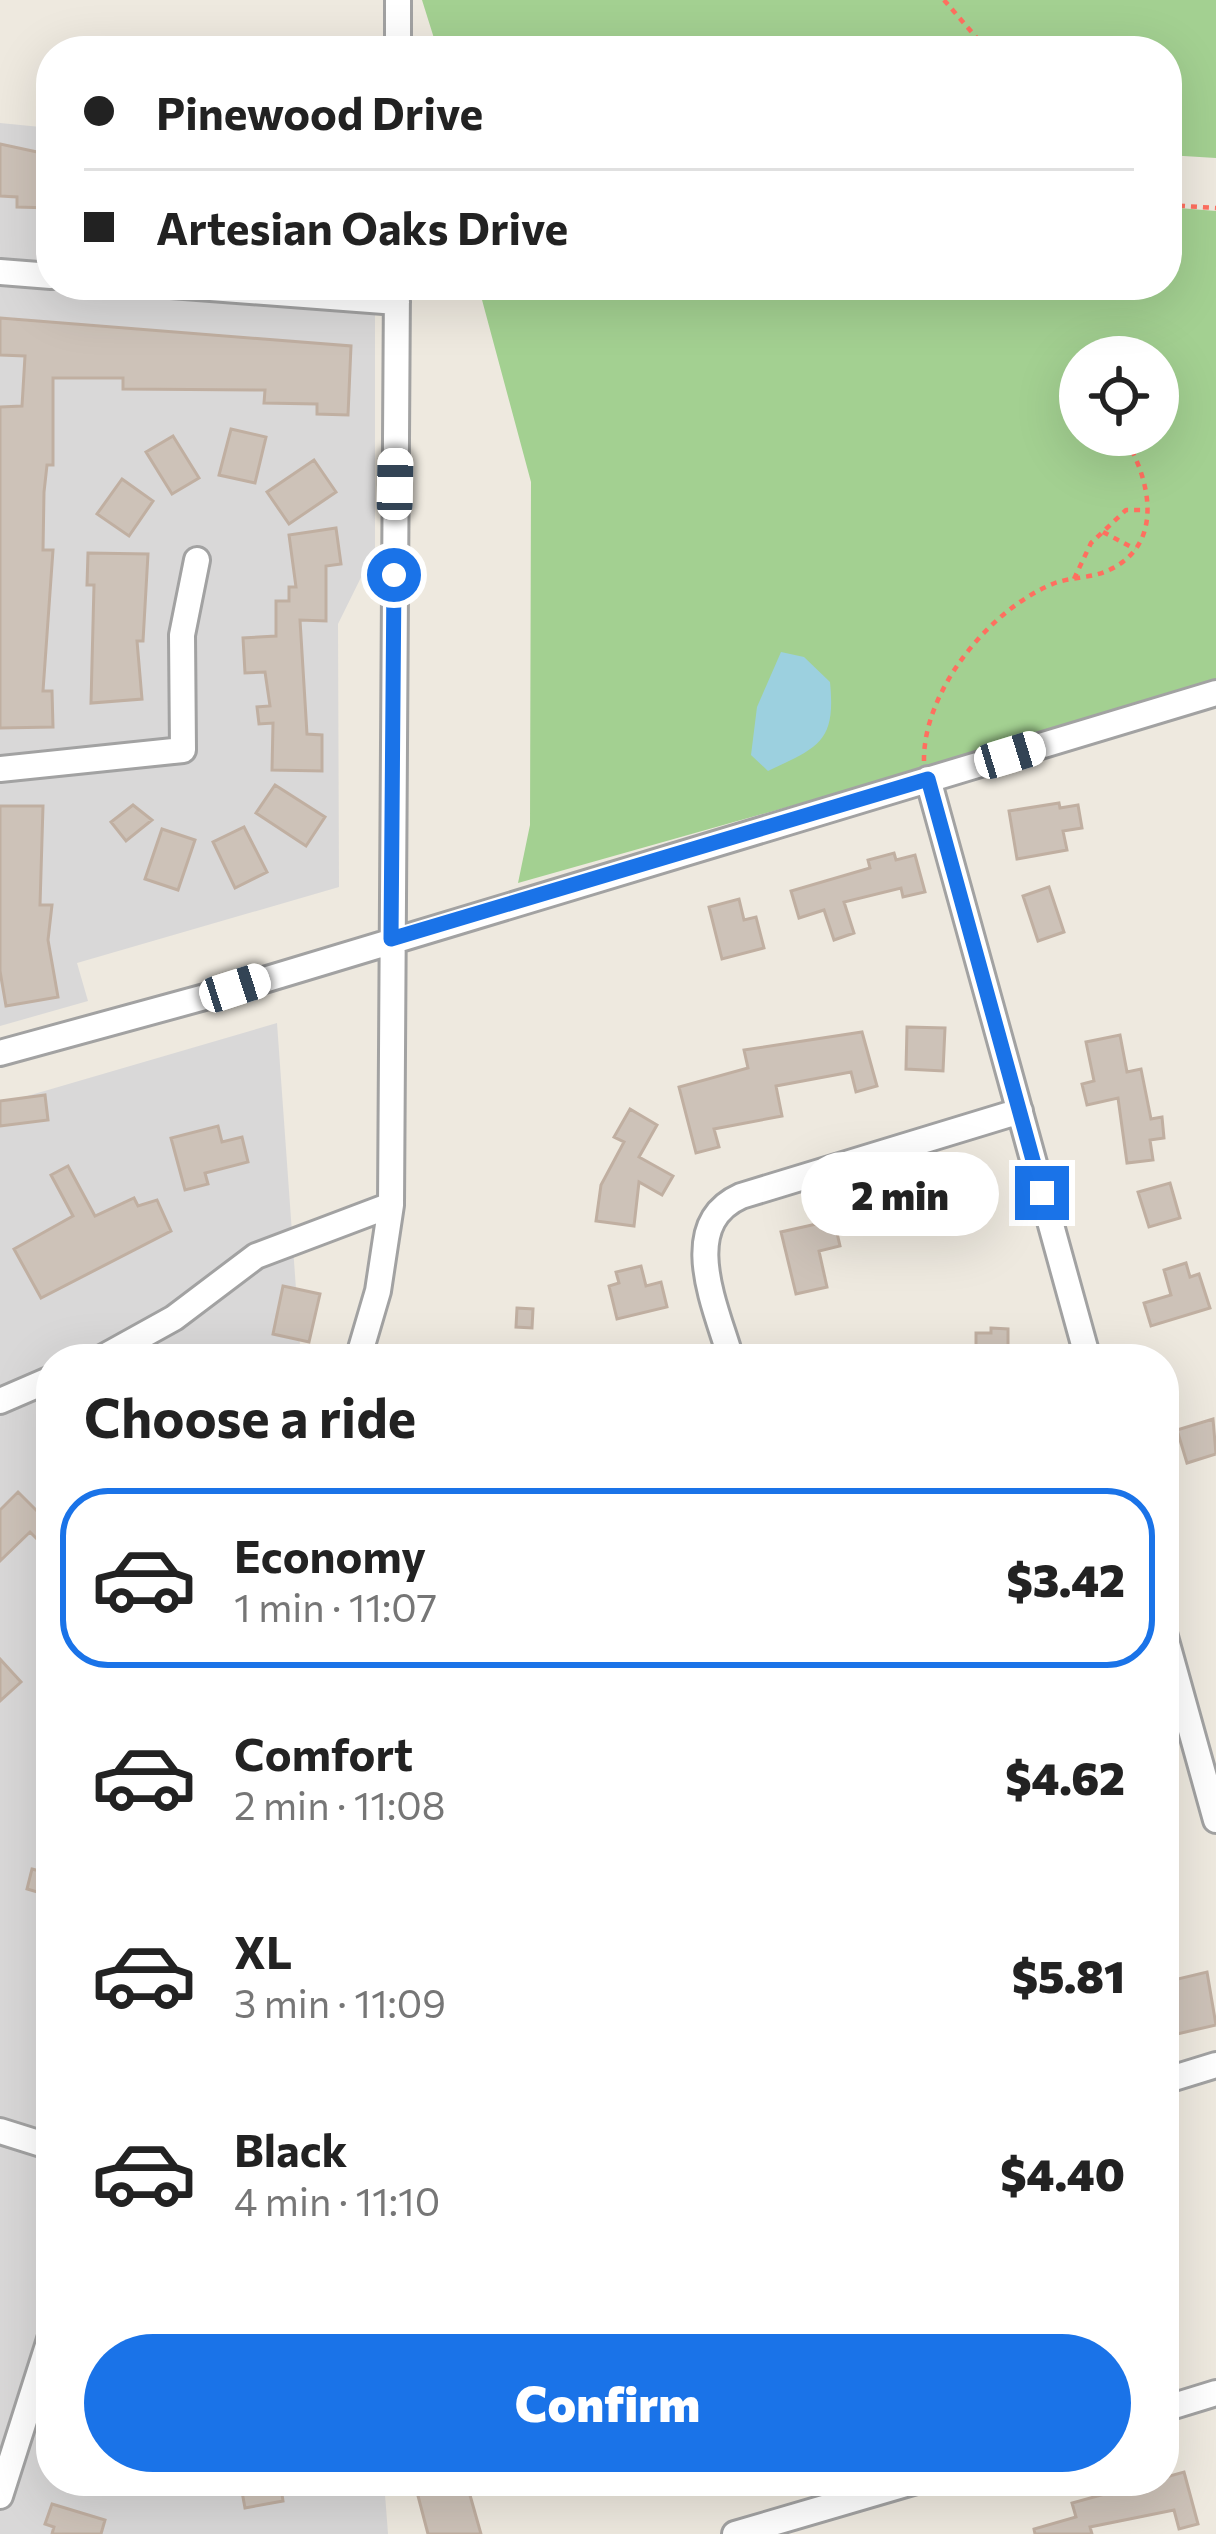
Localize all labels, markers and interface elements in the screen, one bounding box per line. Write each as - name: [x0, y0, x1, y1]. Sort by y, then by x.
- text: Pinewood Drive: [156, 84, 483, 139]
- text: Artesian Oaks Drive: [156, 199, 568, 254]
- map controls: [1059, 336, 1179, 456]
- button: locate: [1059, 336, 1179, 456]
- car: [376, 448, 414, 520]
- route start: [367, 548, 421, 602]
- car: [970, 727, 1050, 783]
- car: [195, 960, 275, 1016]
- callout: 2 min: [802, 1151, 1000, 1235]
- route end: [1015, 1166, 1069, 1220]
- text: 2 min: [851, 1170, 949, 1218]
- text: Choose a ride: [84, 1383, 416, 1449]
- icon: car: [90, 1524, 198, 1632]
- text: Economy: [234, 1527, 426, 1582]
- text: $3.42: [1007, 1551, 1125, 1606]
- text: 1 min · 11:07: [234, 1582, 437, 1630]
- icon: car: [90, 1722, 198, 1830]
- text: Comfort: [234, 1725, 413, 1780]
- text: $4.62: [1005, 1749, 1125, 1804]
- text: 2 min · 11:08: [234, 1780, 445, 1828]
- icon: car: [90, 1920, 198, 2028]
- text: XL: [234, 1923, 292, 1978]
- text: $5.81: [1012, 1947, 1125, 2002]
- text: 3 min · 11:09: [234, 1978, 446, 2026]
- icon: car: [90, 2118, 198, 2226]
- text: Black: [234, 2121, 347, 2176]
- text: $4.40: [1000, 2145, 1125, 2200]
- text: 4 min · 11:10: [234, 2176, 440, 2224]
- button: Confirm: [84, 2334, 1131, 2472]

